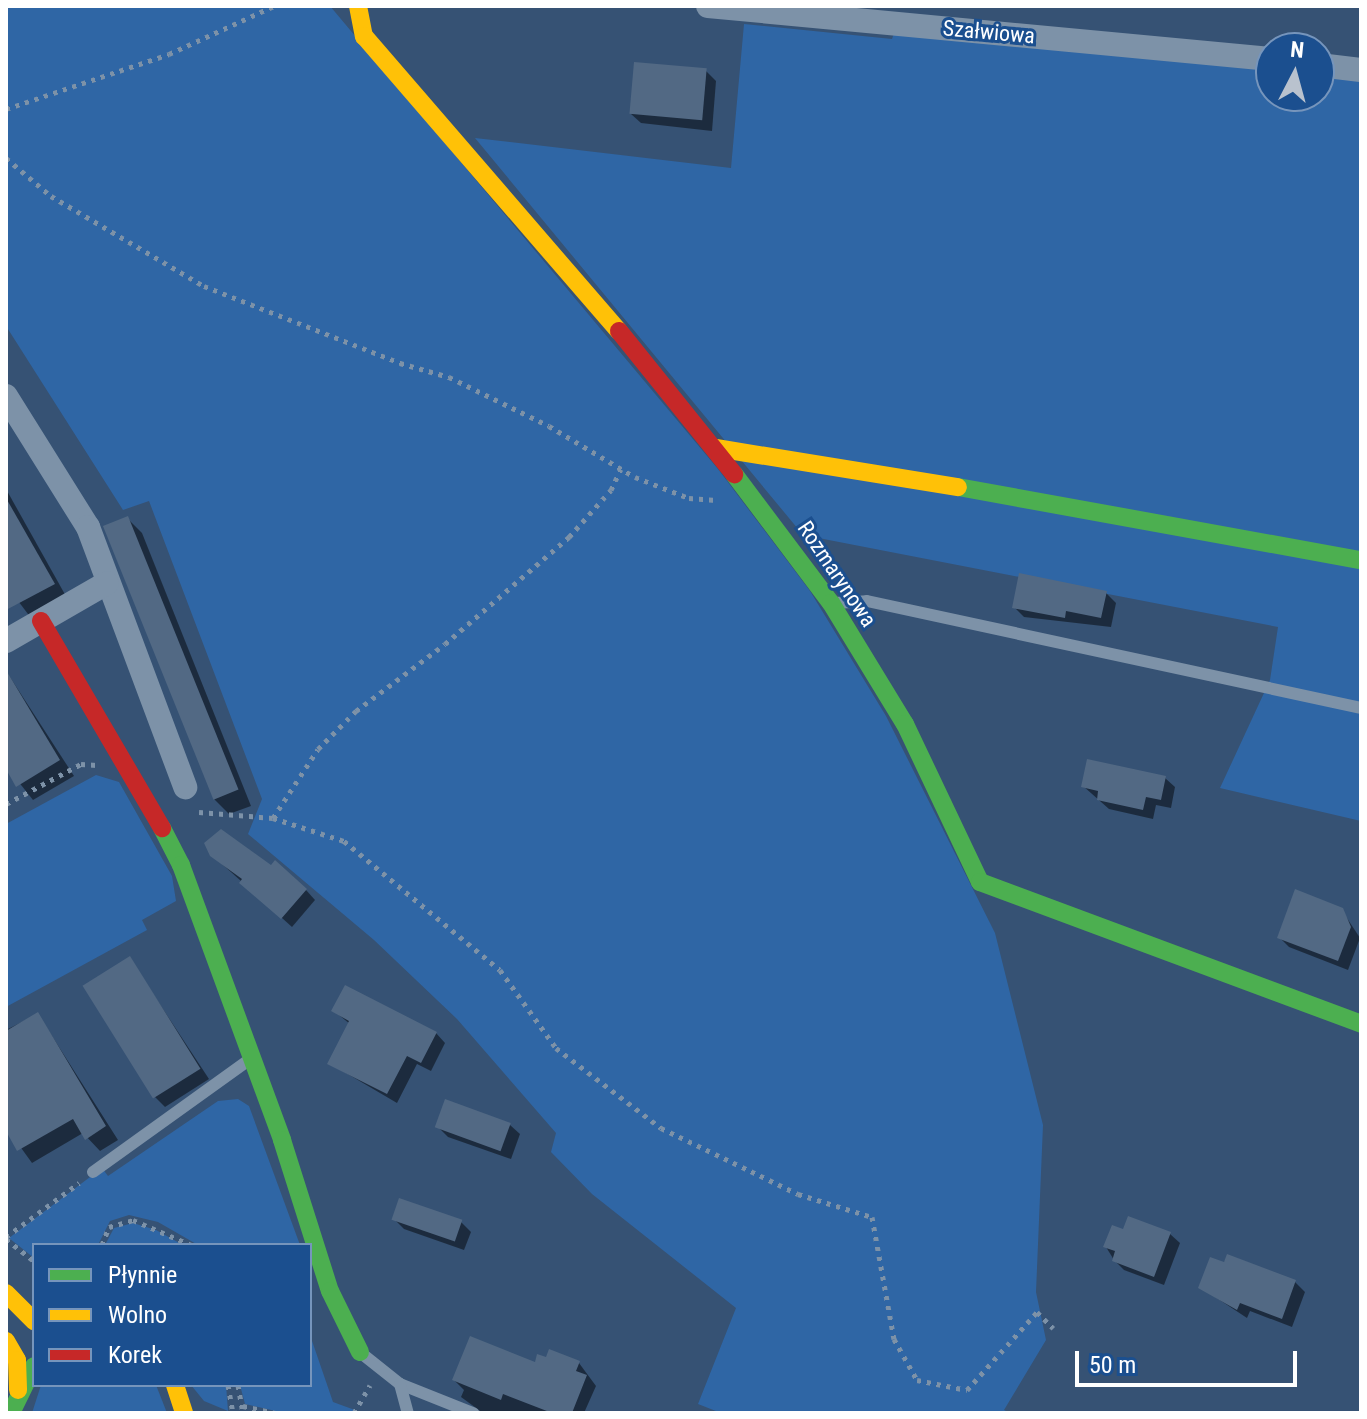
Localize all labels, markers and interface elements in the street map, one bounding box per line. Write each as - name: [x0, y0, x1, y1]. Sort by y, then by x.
- street label: Szałwiowa: [942, 15, 1036, 49]
- north arrow: [1255, 32, 1335, 112]
- text: N: [1289, 36, 1305, 63]
- street label: Rozmarynowa: [792, 516, 882, 632]
- legend: [32, 1243, 312, 1387]
- text: Płynnie: [108, 1261, 177, 1289]
- text: Wolno: [108, 1301, 167, 1329]
- scale bar: [1079, 1335, 1301, 1385]
- text: Korek: [108, 1341, 162, 1369]
- text: 50 m: [1089, 1351, 1136, 1379]

